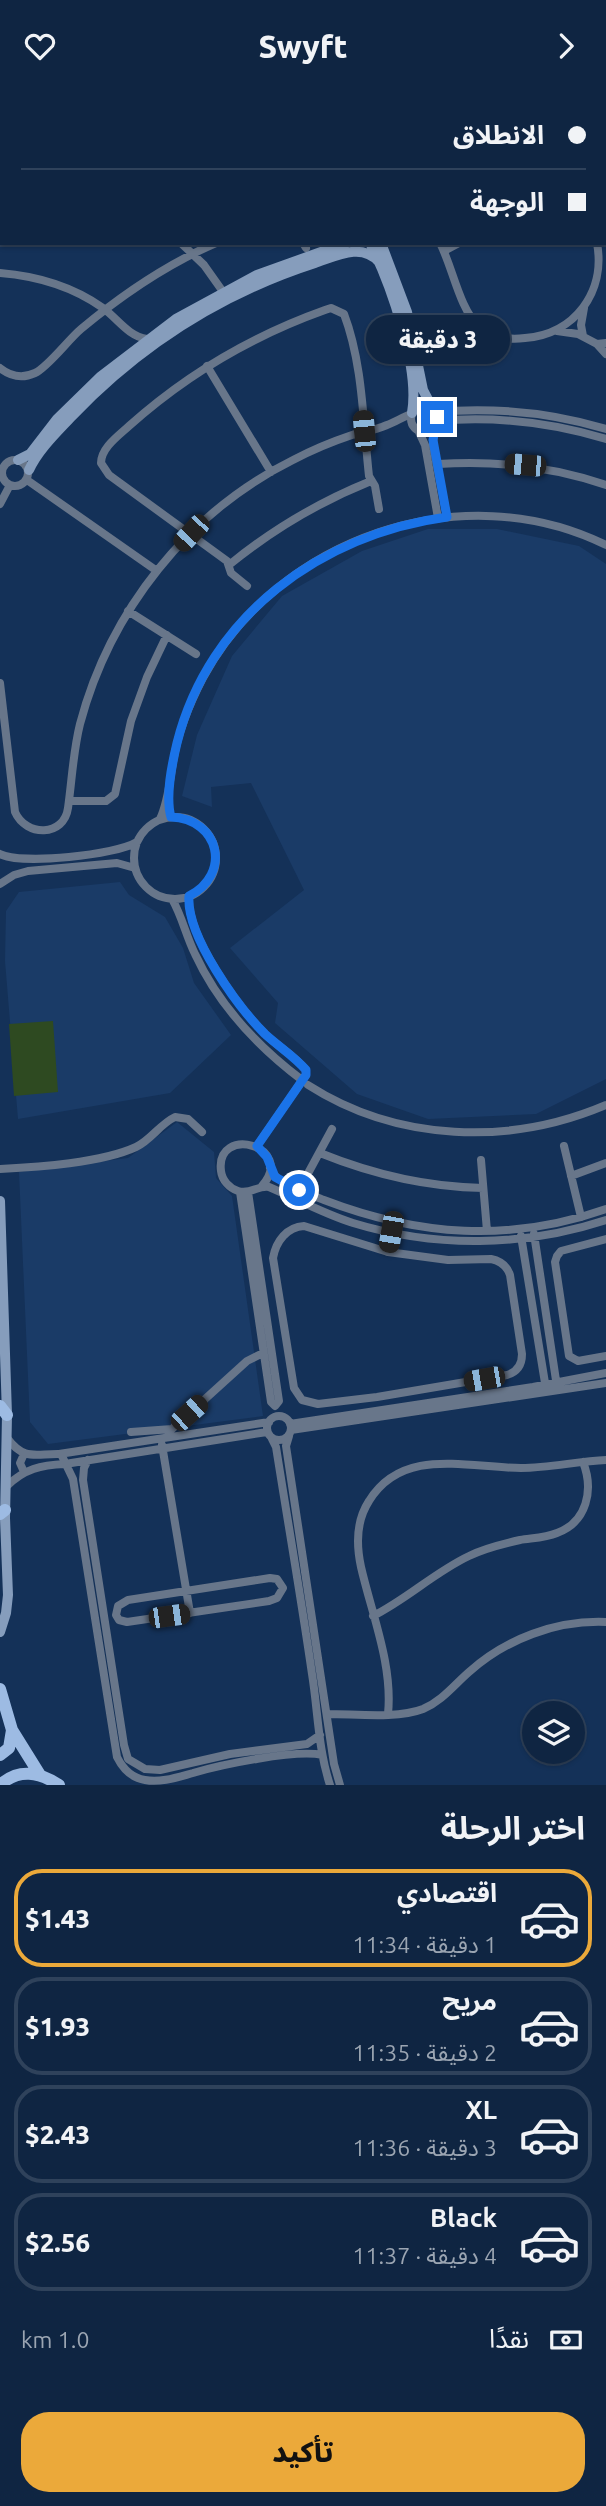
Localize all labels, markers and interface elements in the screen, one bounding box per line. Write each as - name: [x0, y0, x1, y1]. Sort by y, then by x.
- icon: heart: [21, 27, 59, 65]
- icon: forward: [547, 27, 585, 65]
- text: Swyft: [258, 28, 348, 64]
- text: الانطلاق: [453, 120, 544, 149]
- text: الوجهة: [470, 187, 544, 216]
- callout: 3 دقيقة: [365, 315, 509, 365]
- text: 3 دقيقة: [399, 327, 477, 352]
- route end: [421, 401, 453, 433]
- car: [352, 409, 377, 453]
- car: [504, 453, 547, 477]
- car: [169, 510, 214, 556]
- route start: [283, 1174, 315, 1206]
- car: [378, 1209, 405, 1255]
- car: [462, 1365, 507, 1393]
- car: [167, 1391, 212, 1435]
- car: [147, 1603, 192, 1629]
- map controls: [522, 1701, 585, 1764]
- button: layers: [522, 1701, 585, 1764]
- text: اختر الرحلة: [441, 1809, 585, 1845]
- text: اقتصادي: [397, 1878, 497, 1907]
- icon: car: [518, 1887, 581, 1950]
- text: $1.43: [25, 1904, 90, 1933]
- text: 1 دقيقة · 11:34: [353, 1932, 497, 1957]
- text: مريح: [442, 1986, 497, 2015]
- icon: car: [518, 1995, 581, 2058]
- text: $1.93: [25, 2012, 90, 2041]
- text: 2 دقيقة · 11:35: [353, 2040, 497, 2065]
- text: XL: [466, 2095, 497, 2124]
- icon: car: [518, 2103, 581, 2166]
- text: $2.43: [25, 2120, 90, 2149]
- text: 3 دقيقة · 11:36: [353, 2135, 497, 2160]
- text: Black: [430, 2203, 497, 2232]
- icon: car: [518, 2211, 581, 2274]
- text: $2.56: [25, 2228, 90, 2257]
- text: 4 دقيقة · 11:37: [353, 2243, 497, 2268]
- icon: cash: [547, 2321, 585, 2359]
- text: نقدًا: [489, 2324, 529, 2353]
- text: 1.0 km: [21, 2327, 89, 2352]
- button: تأكيد: [21, 2412, 585, 2492]

